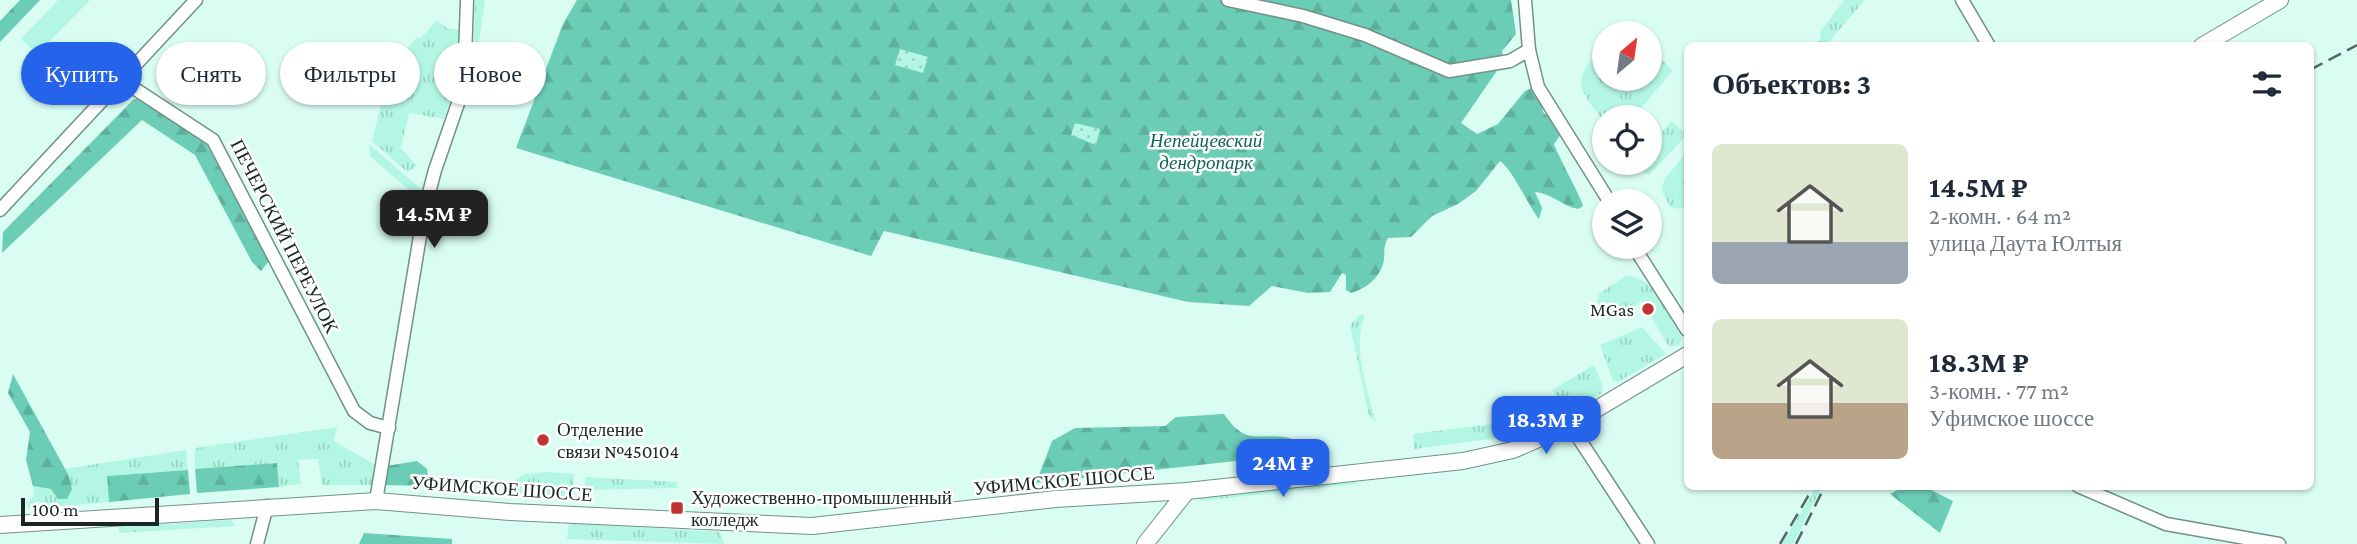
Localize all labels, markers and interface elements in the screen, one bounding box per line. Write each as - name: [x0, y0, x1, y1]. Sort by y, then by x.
- north arrow: [1592, 21, 1662, 91]
- map controls: [1592, 21, 1662, 259]
- chip: Купить: [21, 42, 142, 105]
- chip: Снять: [156, 42, 266, 105]
- chip: Фильтры: [280, 42, 420, 105]
- chip: Новое: [434, 42, 546, 105]
- icon: filters: [2248, 65, 2286, 103]
- text: Объектов: 3: [1712, 67, 1871, 100]
- button: locate: [1592, 105, 1662, 175]
- park label: Непейцевский дендропарк: [1149, 130, 1263, 173]
- street label: ПЕЧЕРСКИЙ ПЕРЕУЛОК: [227, 136, 343, 337]
- text: 14.5M ₽: [1929, 170, 2028, 203]
- icon: home: [1768, 172, 1852, 256]
- button: layers: [1592, 189, 1662, 259]
- pin: 14.5M ₽: [369, 190, 499, 250]
- text: 14.5M ₽: [396, 200, 472, 226]
- text: 2-комн. · 64 m²: [1929, 203, 2071, 229]
- text: улица Даута Юлтыя: [1929, 230, 2122, 256]
- place label: MGas: [1590, 299, 1634, 320]
- marker: MGas: [1640, 301, 1656, 317]
- text: 18.3M ₽: [1929, 345, 2029, 378]
- icon: home: [1768, 347, 1852, 431]
- text: 3-комн. · 77 m²: [1929, 378, 2069, 404]
- pin: 18.3M ₽: [1481, 396, 1611, 456]
- text: Уфимское шоссе: [1929, 405, 2094, 431]
- text: 18.3M ₽: [1508, 406, 1584, 432]
- place label: Отделение связи №450104: [557, 419, 679, 462]
- marker: Отделение связи №450104: [535, 432, 551, 448]
- pin: 24M ₽: [1234, 440, 1332, 499]
- text: 24M ₽: [1252, 449, 1314, 475]
- street label: УФИМСКОЕ ШОССЕ: [973, 462, 1155, 499]
- street label: УФИМСКОЕ ШОССЕ: [411, 472, 593, 505]
- place label: Художественно-промышленный колледж: [691, 487, 952, 530]
- scale bar: [21, 495, 159, 527]
- text: 100 m: [32, 499, 79, 520]
- marker: Художественно-промышленный колледж: [669, 500, 685, 516]

